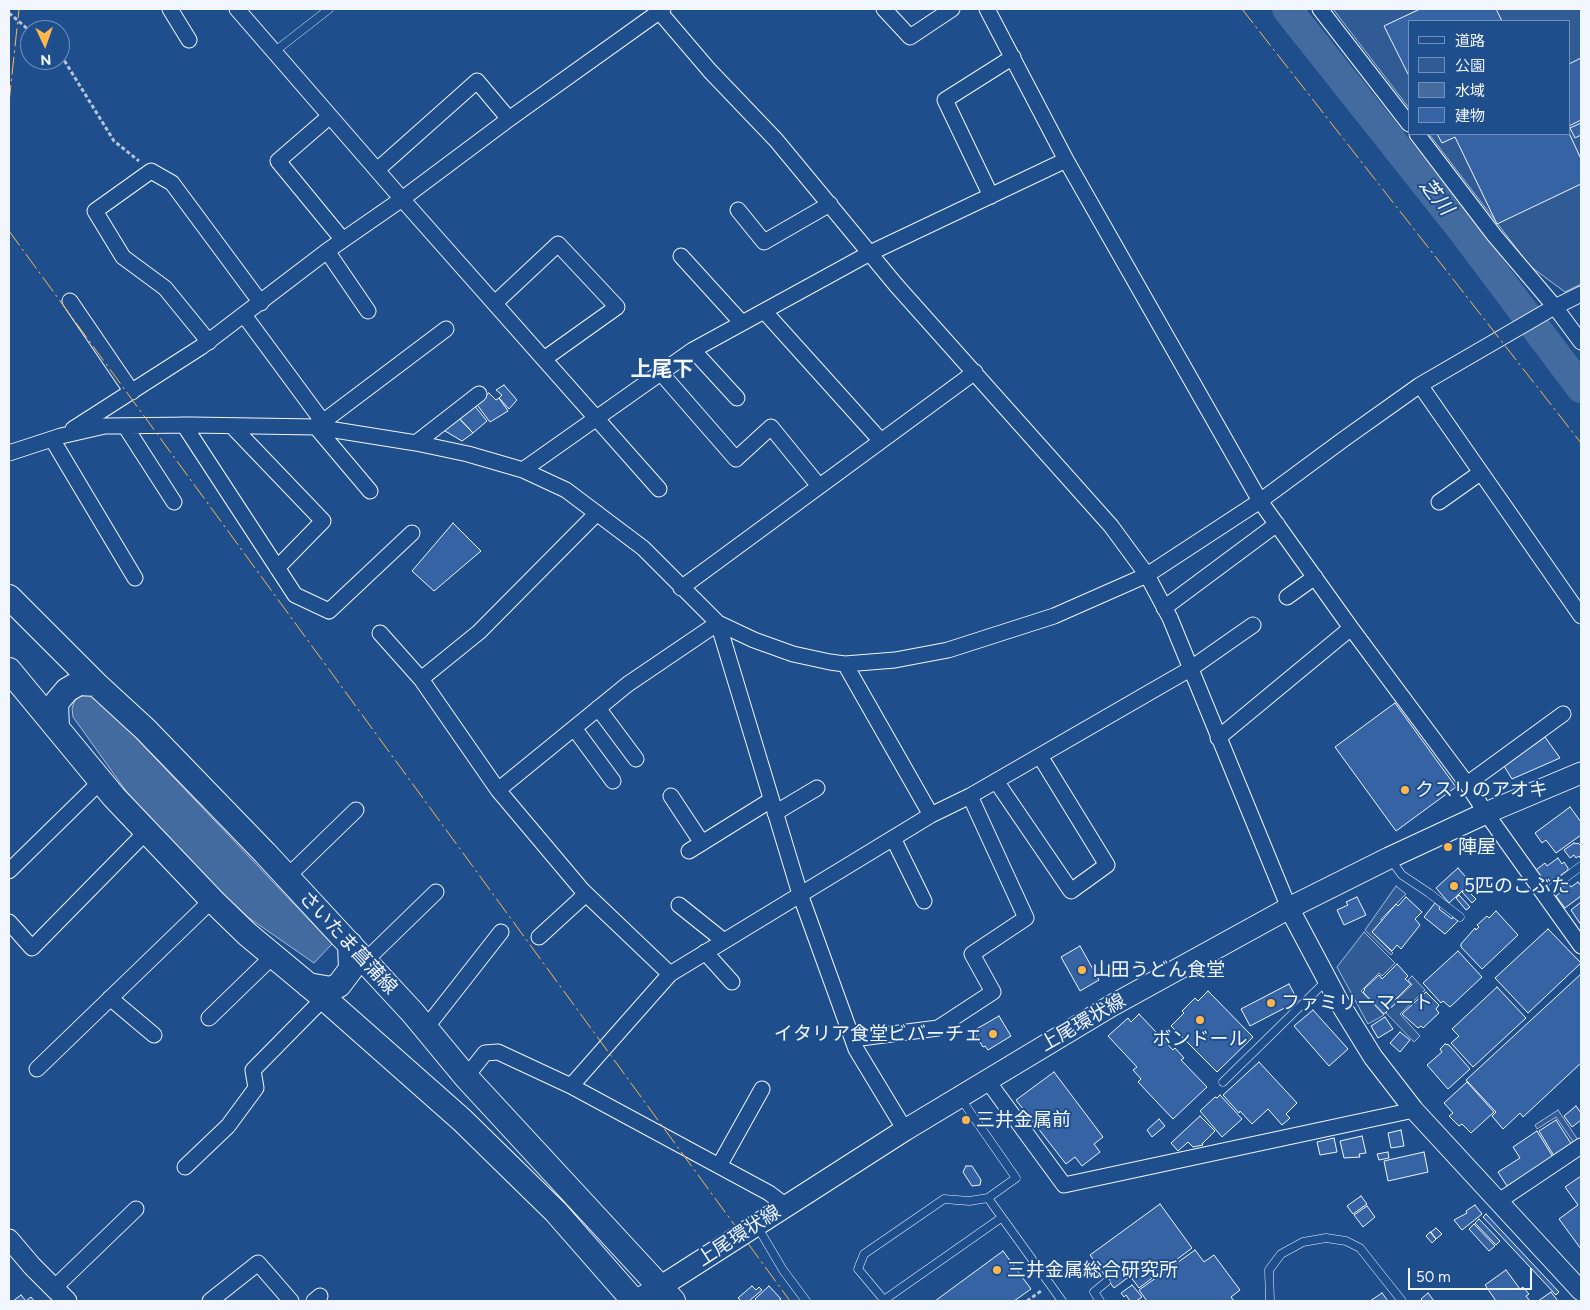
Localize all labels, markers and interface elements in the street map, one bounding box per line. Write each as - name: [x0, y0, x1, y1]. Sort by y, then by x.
- north arrow: [20, 20, 70, 70]
- legend: [1408, 20, 1570, 135]
- text: 道路: [1455, 32, 1485, 50]
- text: N: [40, 51, 52, 68]
- text: 公園: [1455, 57, 1485, 75]
- text: 水域: [1455, 82, 1485, 100]
- text: 建物: [1455, 107, 1485, 125]
- water label: 芝川: [1414, 174, 1458, 220]
- district label: 上尾下: [631, 357, 693, 383]
- place label: クスリのアオキ: [1415, 779, 1548, 801]
- marker: クスリのアオキ: [1399, 784, 1411, 796]
- place label: 陣屋: [1458, 836, 1496, 858]
- marker: 陣屋: [1442, 841, 1454, 853]
- place label: 5匹のこぶた: [1464, 875, 1570, 897]
- marker: 5匹のこぶた: [1448, 880, 1460, 892]
- street label: さいたま菖蒲線: [294, 887, 402, 999]
- place label: 山田うどん食堂: [1092, 959, 1225, 981]
- marker: 山田うどん食堂: [1076, 964, 1088, 976]
- street label: 上尾環状線: [1036, 989, 1130, 1057]
- place label: ファミリーマート: [1281, 992, 1433, 1014]
- marker: ファミリーマート: [1265, 997, 1277, 1009]
- marker: ボンドール: [1194, 1014, 1206, 1026]
- place label: イタリア食堂ビバーチェ: [774, 1023, 983, 1045]
- marker: イタリア食堂ビバーチェ: [987, 1028, 999, 1040]
- place label: ボンドール: [1153, 1028, 1247, 1050]
- place label: 三井金属前: [976, 1109, 1071, 1131]
- marker: 三井金属前: [960, 1114, 972, 1126]
- street label: 上尾環状線: [693, 1201, 785, 1271]
- scale bar: [1410, 1258, 1534, 1290]
- place label: 三井金属総合研究所: [1007, 1259, 1178, 1281]
- marker: 三井金属総合研究所: [991, 1264, 1003, 1276]
- text: 50 m: [1416, 1268, 1451, 1286]

